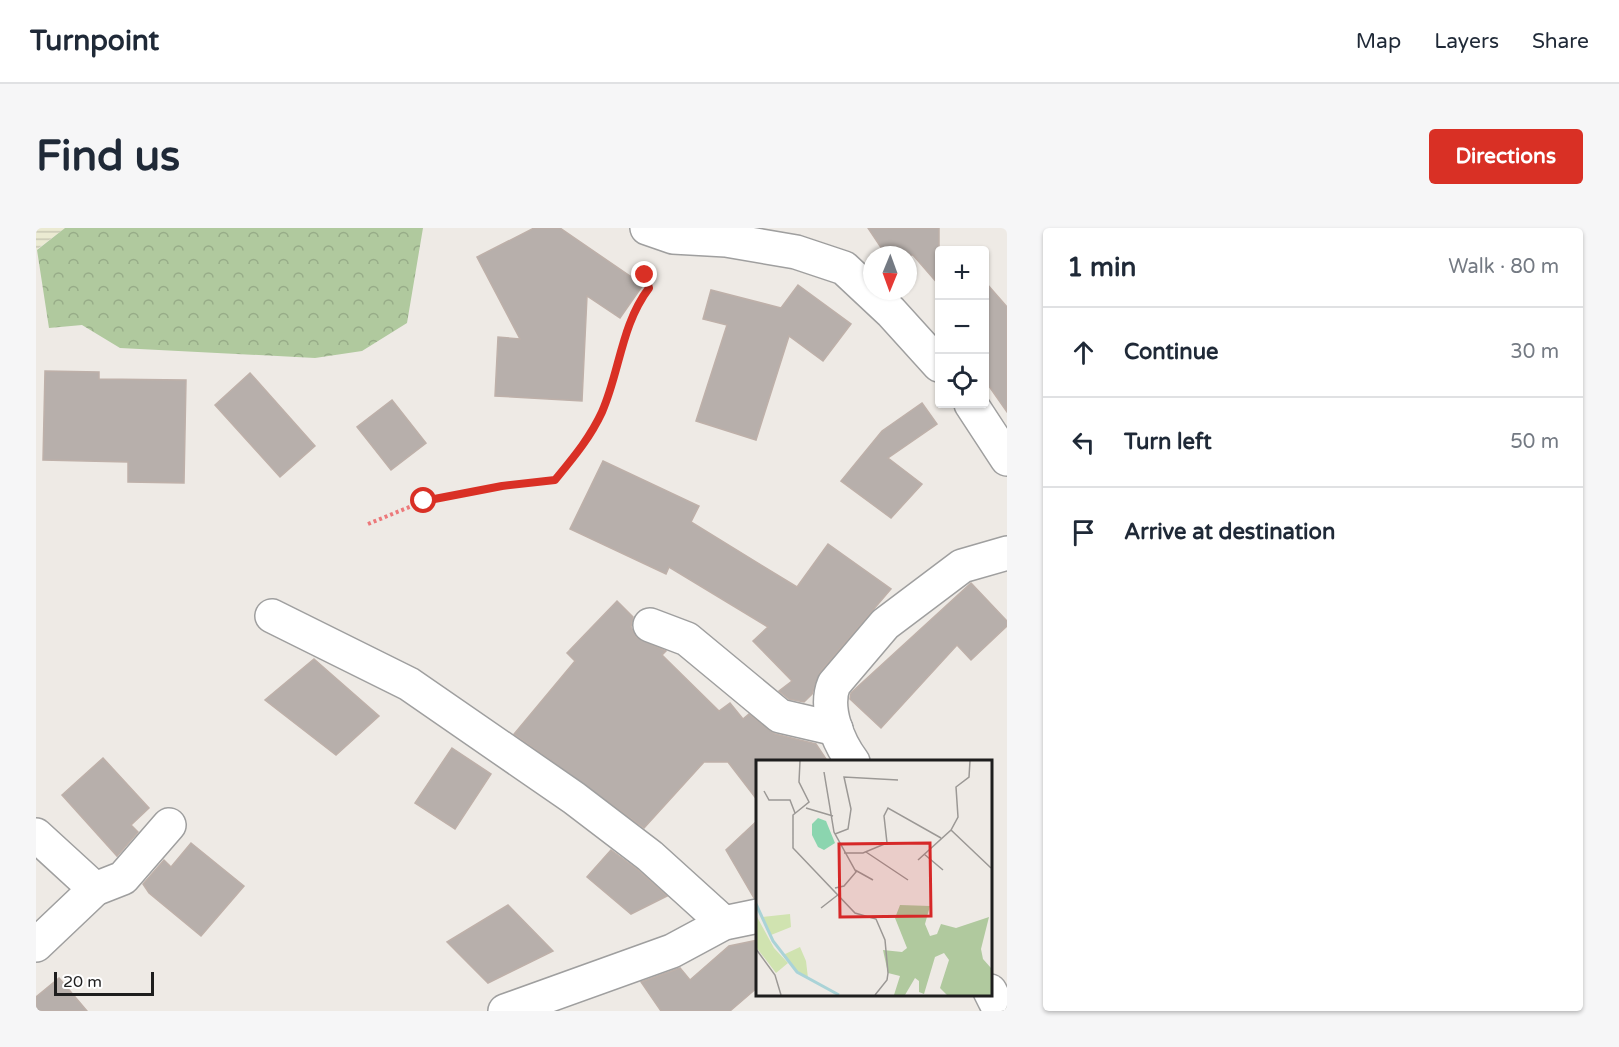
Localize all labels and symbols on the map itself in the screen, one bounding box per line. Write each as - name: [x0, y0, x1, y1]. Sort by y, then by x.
- north arrow: [863, 246, 917, 300]
- route end: [631, 261, 657, 287]
- route start: [410, 487, 436, 513]
- inset map: [756, 760, 992, 996]
- scale bar: [54, 969, 154, 996]

